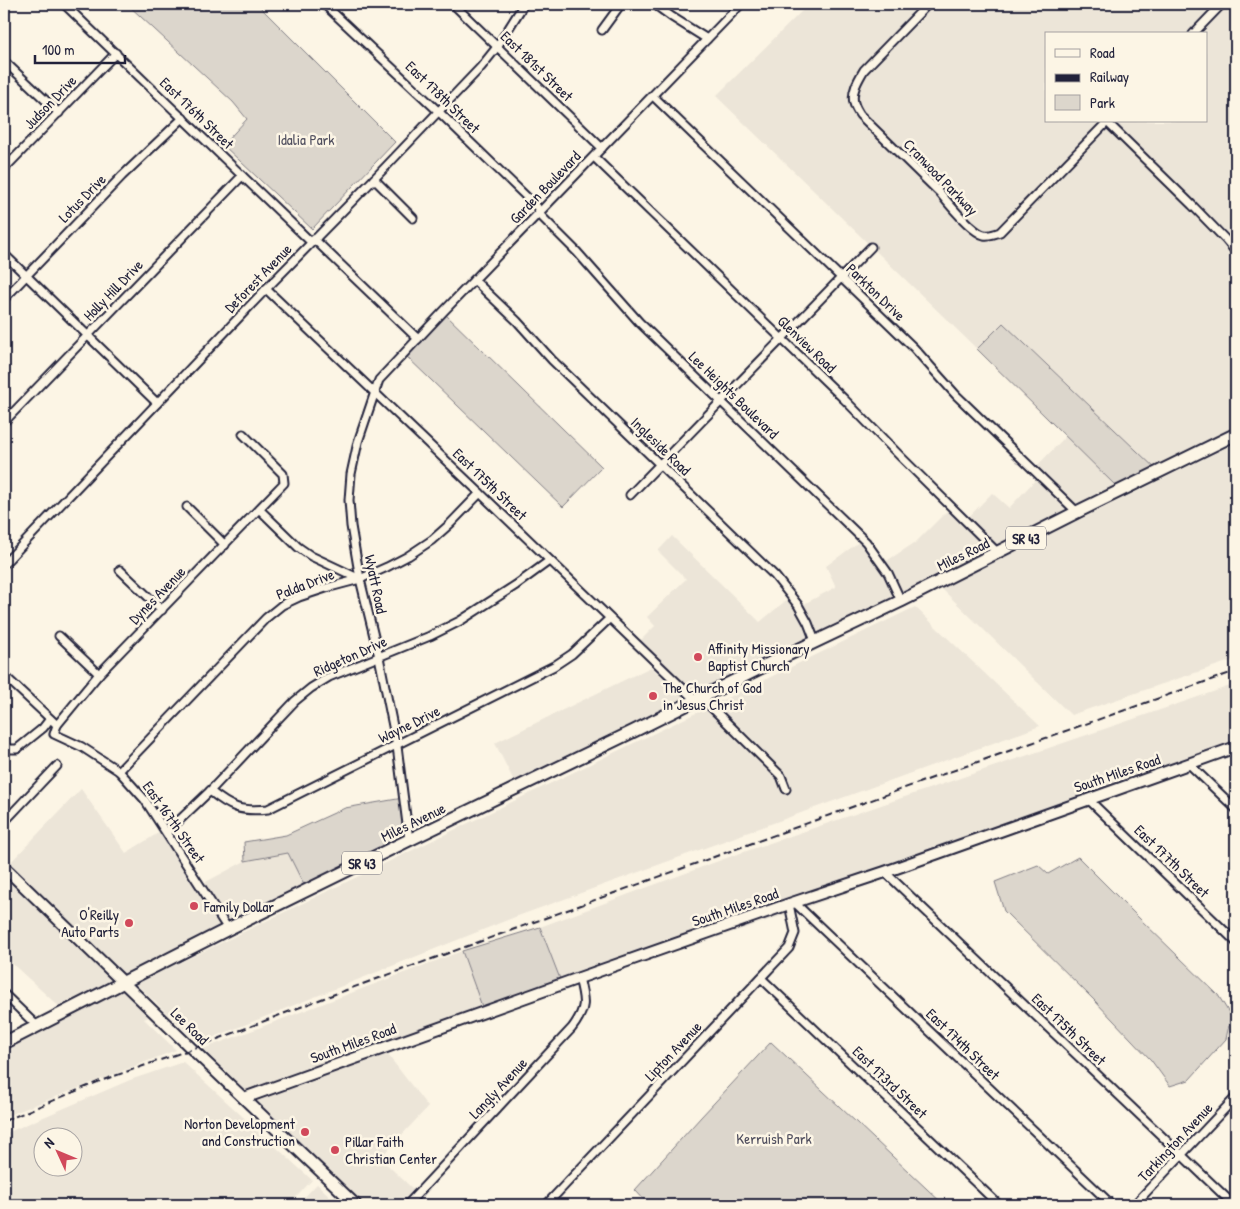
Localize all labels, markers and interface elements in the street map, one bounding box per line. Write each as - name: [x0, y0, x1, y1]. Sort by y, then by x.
- street label: East 181st Street: [496, 26, 579, 107]
- scale bar: [35, 32, 125, 64]
- legend: [1045, 32, 1208, 122]
- text: 100 m: [42, 39, 75, 60]
- text: Road: [1090, 42, 1115, 63]
- street label: East 178th Street: [401, 56, 485, 139]
- text: Railway: [1090, 66, 1129, 87]
- street label: Judson Drive: [19, 70, 81, 134]
- street label: East 176th Street: [155, 72, 239, 154]
- text: Park: [1090, 92, 1115, 113]
- park label: Idalia Park: [277, 129, 335, 150]
- street label: Cranwood Parkway: [899, 134, 983, 220]
- street label: Garden Boulevard: [505, 146, 585, 228]
- street label: Lotus Drive: [54, 169, 110, 227]
- street label: Deforest Avenue: [220, 239, 296, 317]
- street label: Holly Hill Drive: [78, 255, 148, 325]
- street label: Parkton Drive: [842, 258, 910, 326]
- street label: Glenview Road: [773, 311, 841, 377]
- street label: Lee Heights Boulevard: [684, 347, 784, 444]
- street label: Ingleside Road: [626, 412, 696, 480]
- street label: East 175th Street: [448, 443, 532, 525]
- road number: SR 43: [1006, 526, 1046, 550]
- street label: Miles Road: [933, 532, 993, 576]
- street label: Wyatt Road: [360, 553, 393, 616]
- street label: Dynes Avenue: [124, 561, 190, 629]
- street label: Palda Drive: [273, 563, 337, 605]
- street label: Ridgeton Drive: [310, 630, 390, 682]
- place label: Affinity Missionary Baptist Church: [708, 638, 810, 676]
- marker: Affinity Missionary Baptist Church: [692, 651, 704, 663]
- place label: The Church of God in Jesus Christ: [663, 677, 762, 715]
- marker: The Church of God in Jesus Christ: [647, 690, 659, 702]
- street label: Wayne Drive: [375, 700, 443, 748]
- street label: South Miles Road: [1071, 748, 1163, 798]
- street label: East 167th Street: [138, 777, 210, 868]
- street label: Miles Avenue: [377, 797, 449, 847]
- street label: East 177th Street: [1130, 820, 1215, 903]
- road number: SR 43: [342, 851, 382, 874]
- street label: South Miles Road: [689, 882, 781, 932]
- place label: Family Dollar: [203, 896, 274, 917]
- marker: Family Dollar: [188, 900, 200, 912]
- place label: O'Reilly Auto Parts: [61, 904, 119, 942]
- marker: O'Reilly Auto Parts: [123, 917, 135, 929]
- street label: East 175th Street: [1027, 988, 1111, 1070]
- street label: Lee Road: [166, 1003, 214, 1049]
- street label: East 174th Street: [921, 1003, 1005, 1085]
- street label: Lipton Avenue: [640, 1016, 706, 1086]
- street label: South Miles Road: [307, 1018, 399, 1068]
- street label: East 173rd Street: [848, 1041, 933, 1124]
- street label: Langly Avenue: [464, 1053, 532, 1123]
- street label: Tarkington Avenue: [1133, 1098, 1217, 1186]
- place label: Norton Development and Construction: [184, 1113, 296, 1151]
- north arrow: [32, 1126, 82, 1176]
- marker: Norton Development and Construction: [299, 1126, 311, 1138]
- park label: Kerruish Park: [736, 1128, 812, 1149]
- place label: Pillar Faith Christian Center: [345, 1131, 437, 1169]
- text: N: [39, 1133, 58, 1152]
- marker: Pillar Faith Christian Center: [329, 1144, 341, 1156]

